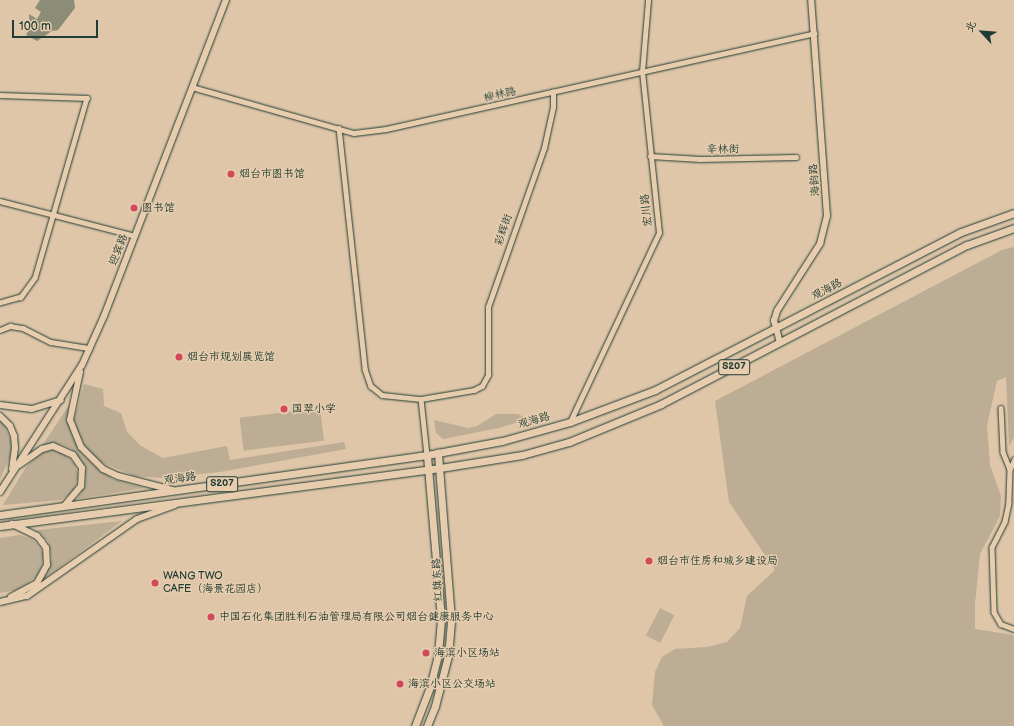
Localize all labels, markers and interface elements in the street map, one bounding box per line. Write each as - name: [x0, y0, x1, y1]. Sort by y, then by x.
- scale bar: [14, 12, 100, 38]
- north arrow: [962, 12, 1002, 52]
- text: 100 m: [19, 19, 51, 34]
- text: 北: [963, 19, 979, 34]
- street label: 柳林路: [482, 85, 518, 105]
- street label: 辛林街: [706, 143, 740, 157]
- street label: 海韵路: [807, 163, 823, 197]
- place label: 烟台市图书馆: [239, 167, 305, 181]
- marker: 烟台市图书馆: [226, 169, 236, 179]
- street label: 宏川路: [639, 193, 655, 227]
- place label: 图书馆: [142, 201, 175, 215]
- marker: 图书馆: [129, 203, 139, 213]
- street label: 彩辉街: [492, 212, 516, 248]
- street label: 迎宾路: [107, 232, 131, 268]
- street label: 观海路: [809, 276, 845, 304]
- place label: 烟台市规划展览馆: [187, 350, 275, 364]
- marker: 烟台市规划展览馆: [174, 352, 184, 362]
- road number: S207: [718, 359, 750, 375]
- place label: 国翠小学: [292, 402, 336, 416]
- marker: 国翠小学: [279, 404, 289, 414]
- street label: 观海路: [516, 410, 552, 432]
- street label: 观海路: [163, 470, 197, 488]
- road number: S207: [206, 476, 238, 492]
- place label: 烟台市住房和城乡建设局: [657, 554, 778, 568]
- marker: 烟台市住房和城乡建设局: [644, 556, 654, 566]
- street label: 红旗东路: [430, 558, 446, 602]
- place label: WANG TWO CAFE（海景花园店）: [163, 570, 268, 596]
- marker: WANG TWO CAFE（海景花园店）: [150, 578, 160, 588]
- place label: 中国石化集团胜利石油管理局有限公司烟台健康服务中心: [219, 610, 494, 624]
- marker: 中国石化集团胜利石油管理局有限公司烟台健康服务中心: [206, 612, 216, 622]
- place label: 海滨小区场站: [434, 646, 500, 660]
- marker: 海滨小区场站: [421, 648, 431, 658]
- place label: 海滨小区公交场站: [408, 677, 496, 691]
- marker: 海滨小区公交场站: [395, 679, 405, 689]

